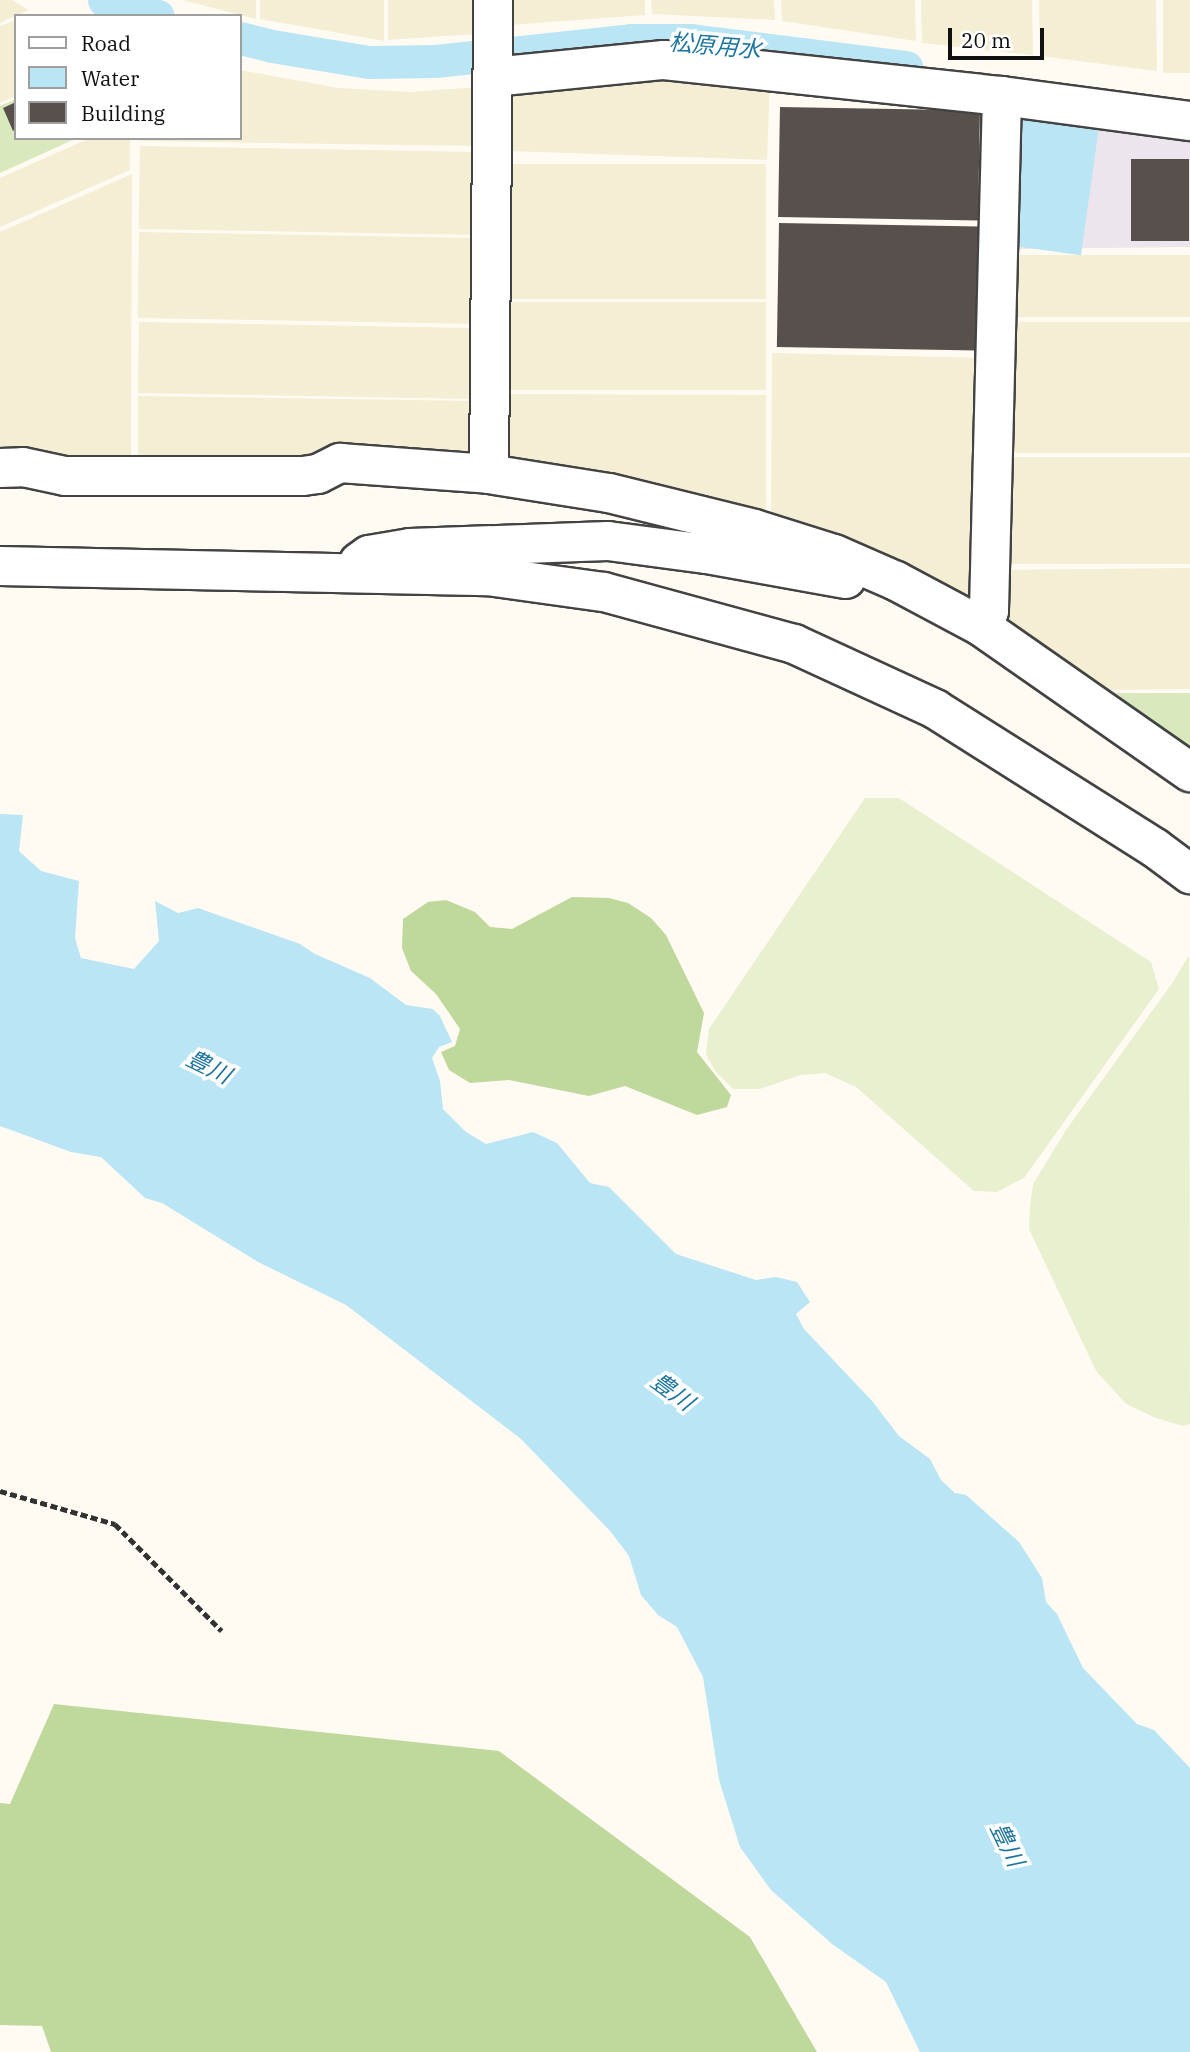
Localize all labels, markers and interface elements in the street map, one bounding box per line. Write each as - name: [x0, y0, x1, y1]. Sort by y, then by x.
- legend: [14, 14, 242, 140]
- scale bar: [952, 14, 1048, 58]
- text: 20 m: [961, 26, 1011, 54]
- water label: 松原用水: [668, 27, 762, 63]
- text: Road: [81, 29, 131, 57]
- text: Water: [81, 64, 139, 92]
- text: Building: [81, 99, 165, 127]
- water label: 豊川: [182, 1044, 236, 1088]
- water label: 豊川: [646, 1366, 700, 1416]
- water label: 豊川: [986, 1817, 1030, 1871]

